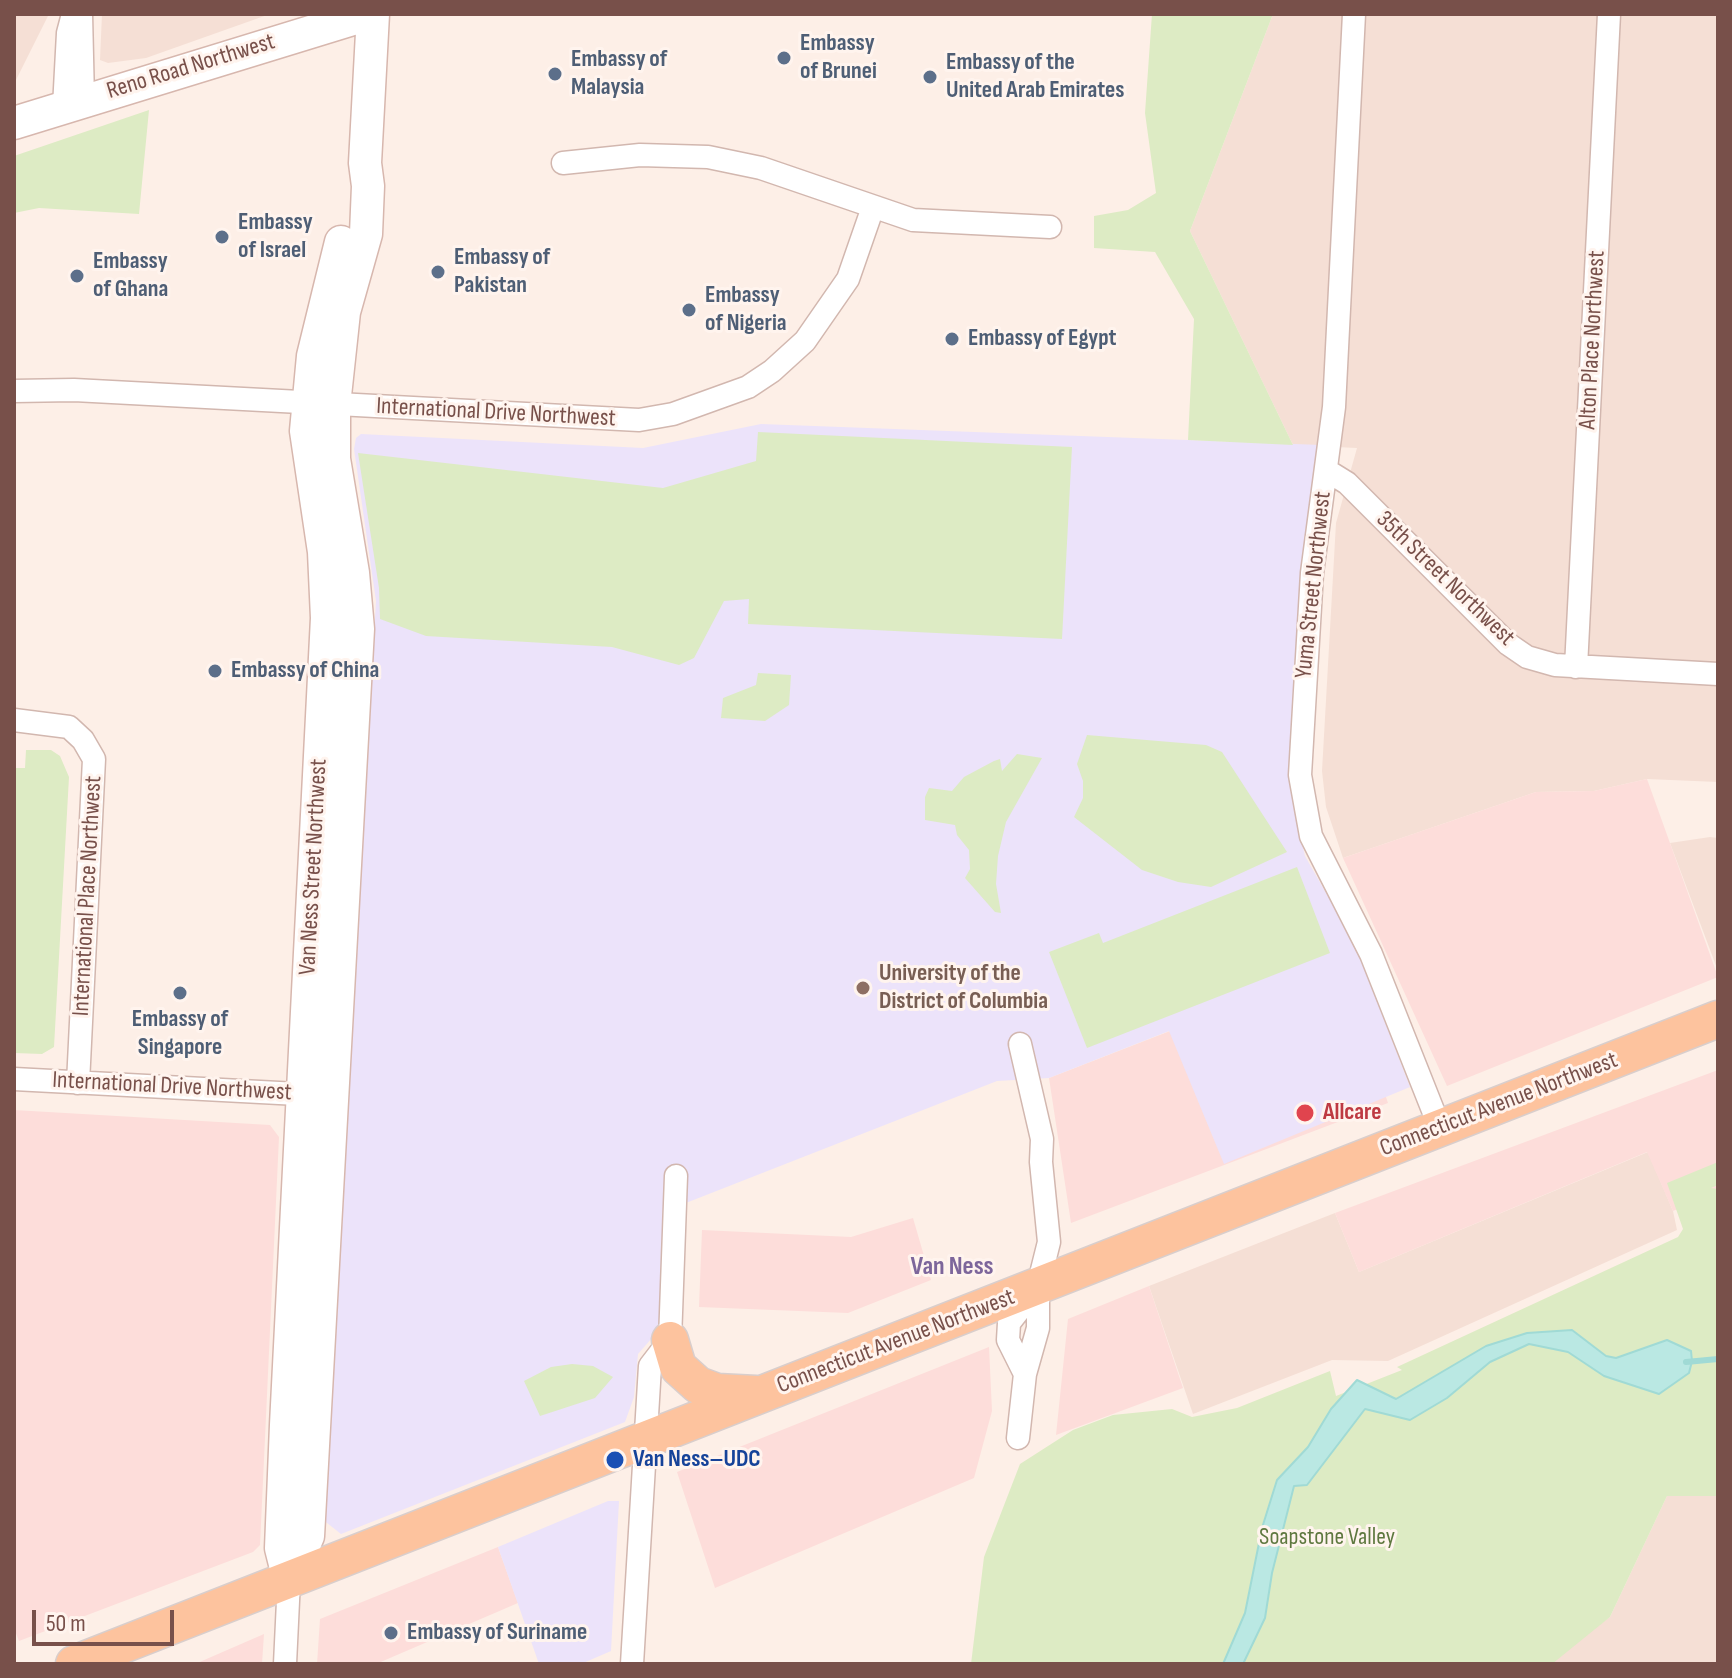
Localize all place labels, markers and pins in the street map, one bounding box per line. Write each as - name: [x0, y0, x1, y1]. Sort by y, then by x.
- place label: Embassy of Brunei: [800, 30, 877, 86]
- place label: Embassy of Malaysia: [571, 46, 667, 102]
- marker: Embassy of Brunei: [775, 49, 793, 67]
- place label: Embassy of the United Arab Emirates: [946, 49, 1125, 105]
- marker: Embassy of Malaysia: [546, 65, 564, 83]
- marker: Embassy of the United Arab Emirates: [921, 68, 939, 86]
- place label: Embassy of Israel: [238, 209, 313, 265]
- marker: Embassy of Israel: [213, 228, 231, 246]
- place label: Embassy of Pakistan: [454, 244, 550, 300]
- place label: Embassy of Ghana: [93, 248, 168, 304]
- marker: Embassy of Pakistan: [429, 263, 447, 281]
- marker: Embassy of Ghana: [68, 267, 86, 285]
- place label: Embassy of Nigeria: [705, 282, 787, 338]
- marker: Embassy of Nigeria: [680, 301, 698, 319]
- place label: Embassy of Egypt: [968, 325, 1116, 353]
- marker: Embassy of Egypt: [943, 330, 961, 348]
- place label: Embassy of China: [231, 657, 379, 685]
- marker: Embassy of China: [206, 662, 224, 680]
- place label: University of the District of Columbia: [879, 960, 1048, 1016]
- marker: University of the District of Columbia: [854, 979, 872, 997]
- marker: Embassy of Singapore: [171, 984, 189, 1002]
- place label: Embassy of Singapore: [132, 1006, 228, 1062]
- place label: Allcare: [1323, 1099, 1382, 1127]
- marker: Allcare: [1294, 1102, 1316, 1124]
- place label: Van Ness–UDC: [633, 1446, 761, 1474]
- marker: Van Ness–UDC: [604, 1449, 626, 1471]
- place label: Embassy of Suriname: [407, 1619, 587, 1647]
- marker: Embassy of Suriname: [382, 1624, 400, 1642]

